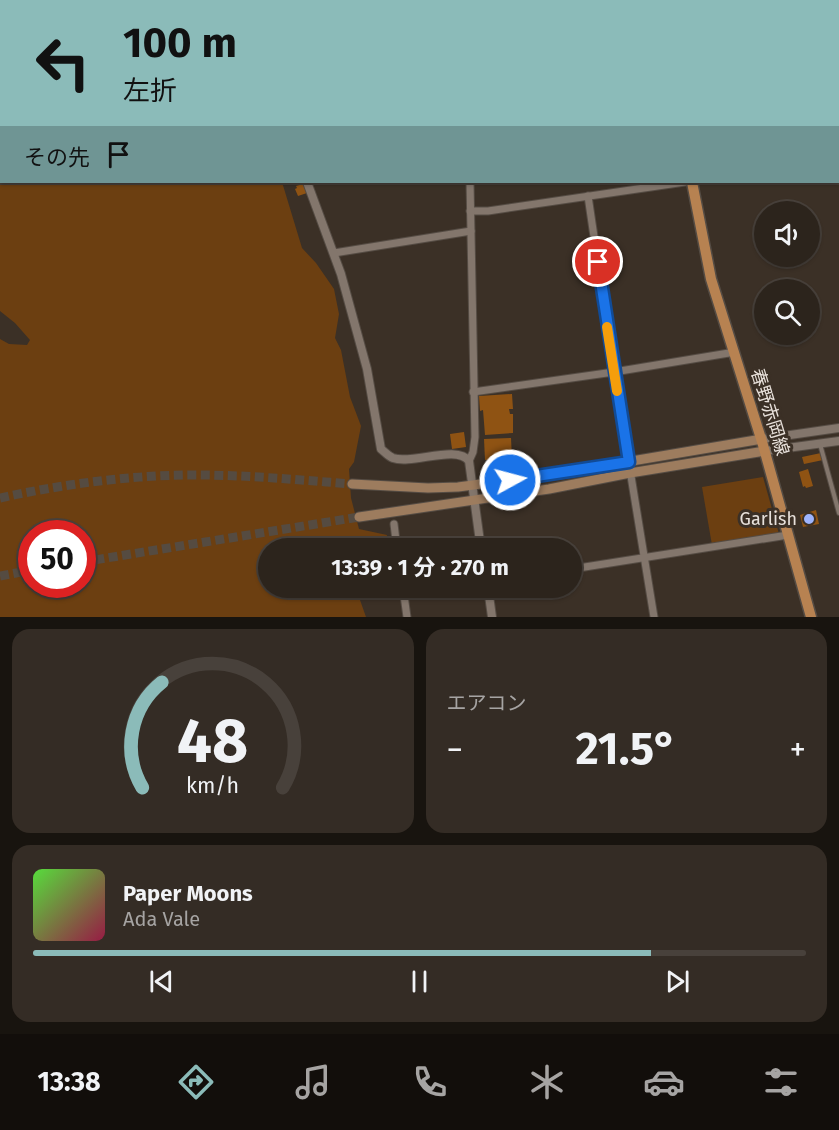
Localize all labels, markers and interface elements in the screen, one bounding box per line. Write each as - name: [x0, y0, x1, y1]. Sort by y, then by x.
- text: 100 m: [123, 18, 237, 68]
- icon: left: [24, 24, 102, 102]
- text: 左折: [123, 75, 177, 107]
- icon: arrive: [102, 138, 135, 171]
- text: その先: [24, 144, 90, 171]
- map controls: [754, 201, 820, 345]
- button: sound: [754, 201, 820, 267]
- pin: [572, 236, 623, 287]
- icon: arrive: [581, 245, 614, 278]
- button: search: [754, 279, 820, 345]
- street label: 春野赤岡線: [746, 366, 794, 458]
- position arrow: [478, 448, 542, 512]
- place label: Garlish: [740, 508, 797, 530]
- marker: Garlish: [802, 512, 816, 526]
- speed limit sign: 50: [18, 520, 96, 598]
- text: 13:39 · 1 分 · 270 m: [331, 554, 509, 581]
- text: エアコン: [447, 691, 527, 715]
- text: 48: [177, 704, 248, 779]
- text: 21.5°: [576, 722, 677, 776]
- text: −: [447, 730, 463, 770]
- text: +: [790, 730, 806, 770]
- text: km/h: [186, 773, 239, 799]
- text: Paper Moons: [123, 880, 253, 907]
- text: Ada Vale: [123, 907, 200, 931]
- icon: previous: [145, 965, 178, 998]
- icon: pause: [403, 965, 436, 998]
- icon: next: [661, 965, 694, 998]
- icon: directions: [175, 1061, 217, 1103]
- icon: music: [292, 1061, 334, 1103]
- icon: phone: [409, 1061, 451, 1103]
- icon: climate: [526, 1061, 568, 1103]
- icon: car: [643, 1061, 685, 1103]
- icon: filters: [760, 1061, 802, 1103]
- text: 13:38: [37, 1066, 101, 1098]

